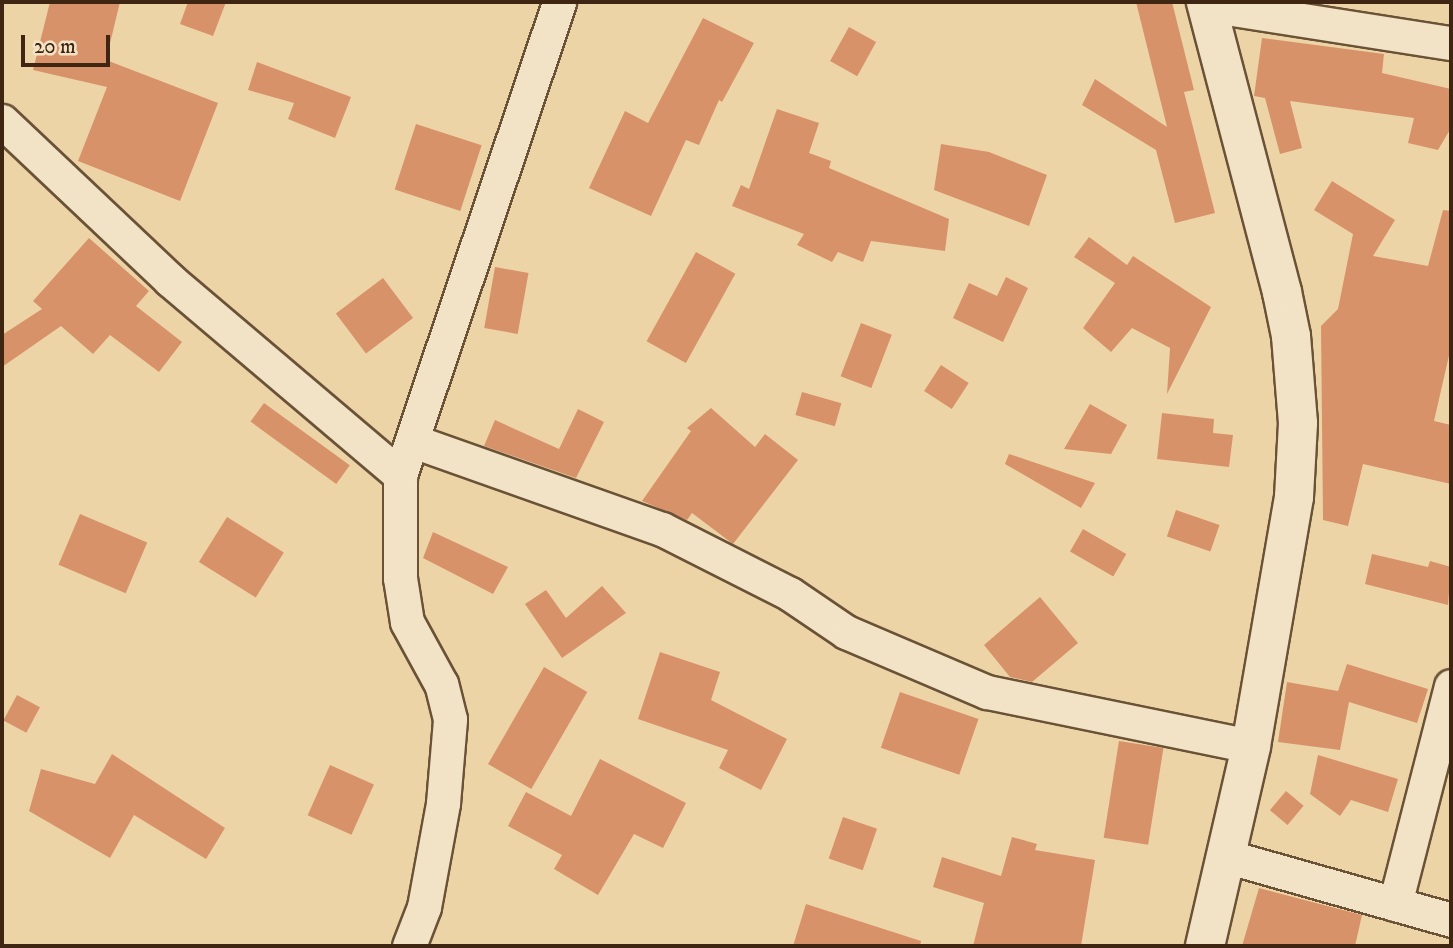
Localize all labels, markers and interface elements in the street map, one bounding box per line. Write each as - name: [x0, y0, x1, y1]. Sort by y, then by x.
- scale bar: [24, 21, 114, 65]
- text: 20 m: [34, 34, 76, 60]

